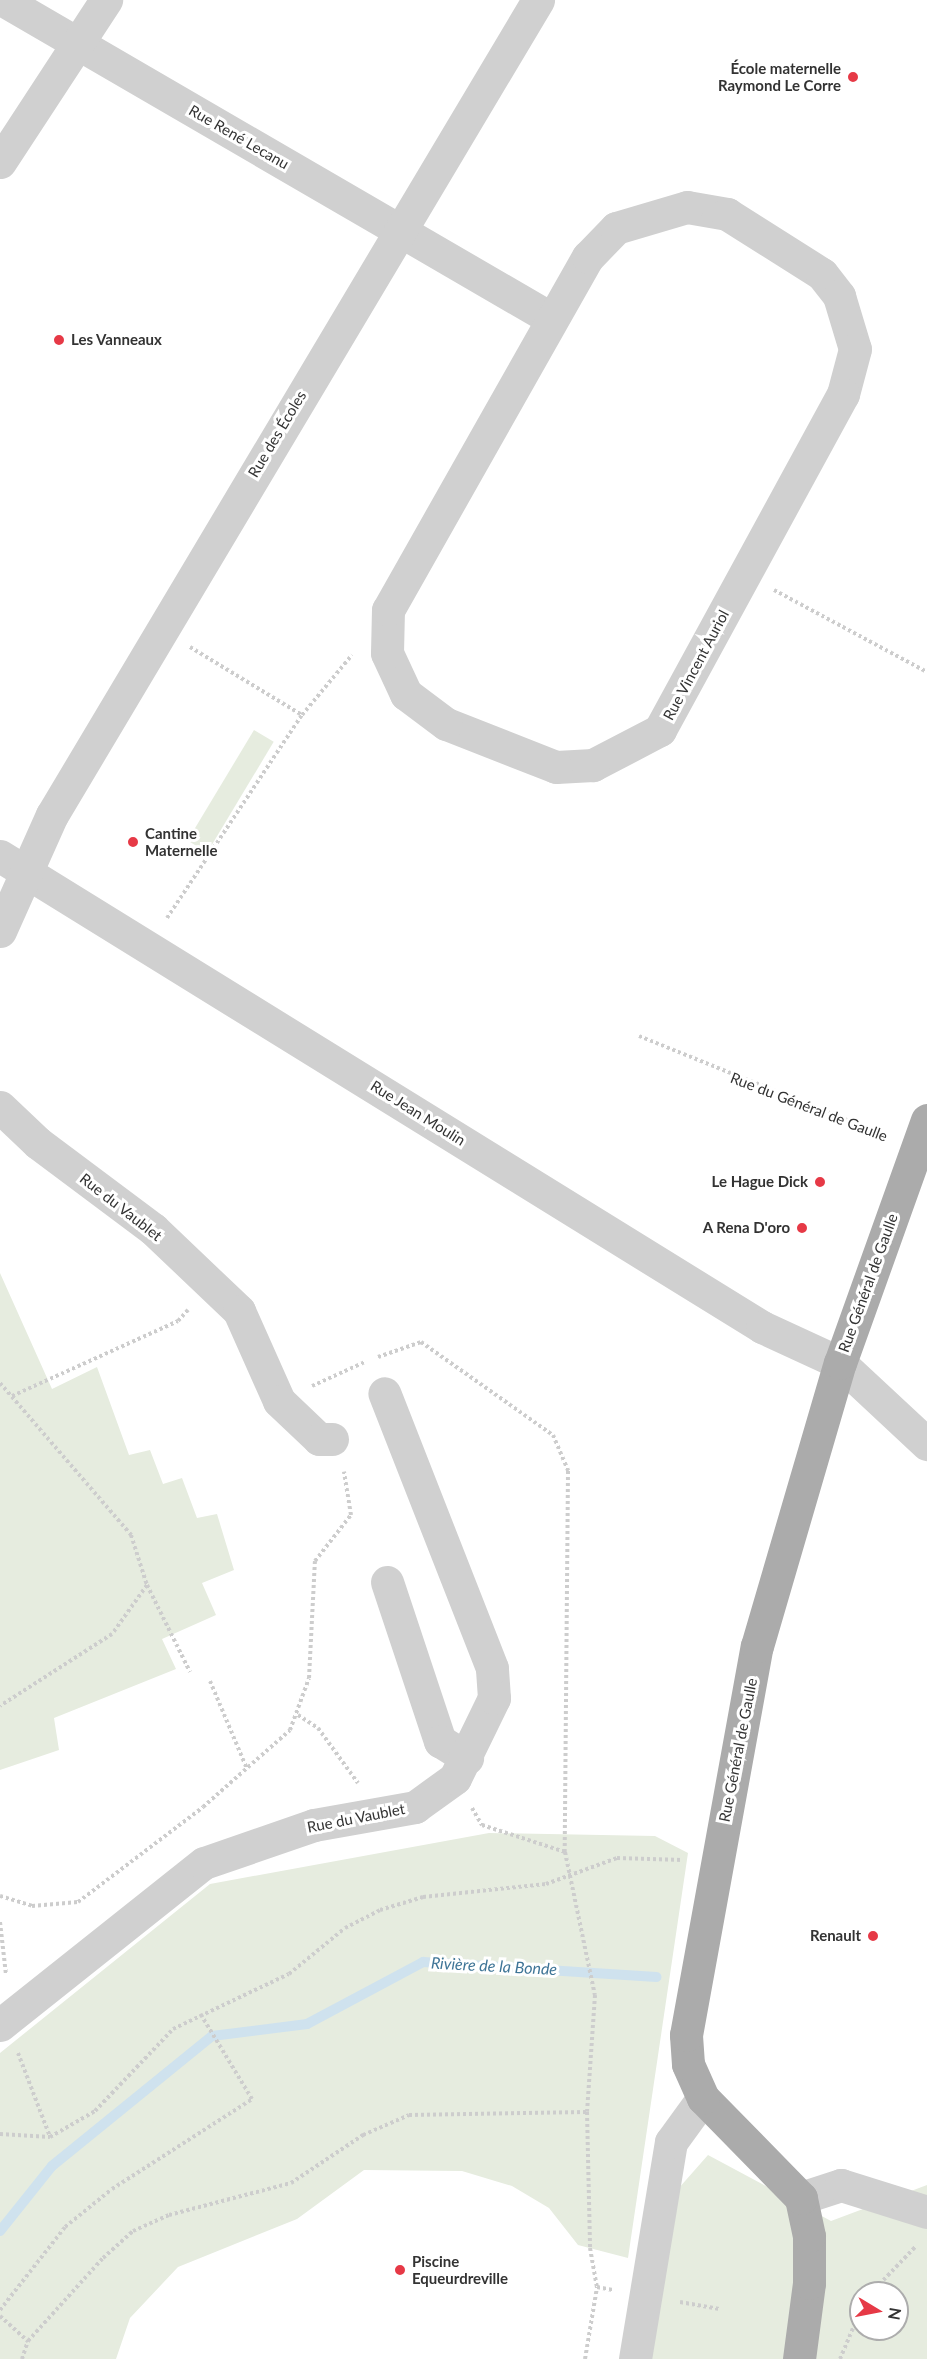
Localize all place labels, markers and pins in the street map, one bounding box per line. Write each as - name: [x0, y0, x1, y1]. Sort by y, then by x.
- place label: École maternelle Raymond Le Corre: [718, 59, 841, 94]
- marker: École maternelle Raymond Le Corre: [846, 70, 860, 84]
- place label: Les Vanneaux: [71, 331, 162, 349]
- marker: Les Vanneaux: [52, 333, 66, 347]
- place label: Cantine Maternelle: [145, 824, 218, 859]
- marker: Cantine Maternelle: [126, 835, 140, 849]
- place label: Le Hague Dick: [712, 1173, 808, 1191]
- marker: Le Hague Dick: [813, 1175, 827, 1189]
- place label: A Rena D'oro: [702, 1219, 790, 1237]
- marker: A Rena D'oro: [795, 1221, 809, 1235]
- place label: Renault: [810, 1927, 861, 1945]
- marker: Renault: [866, 1929, 880, 1943]
- place label: Piscine Equeurdreville: [412, 2252, 508, 2287]
- marker: Piscine Equeurdreville: [393, 2263, 407, 2277]

